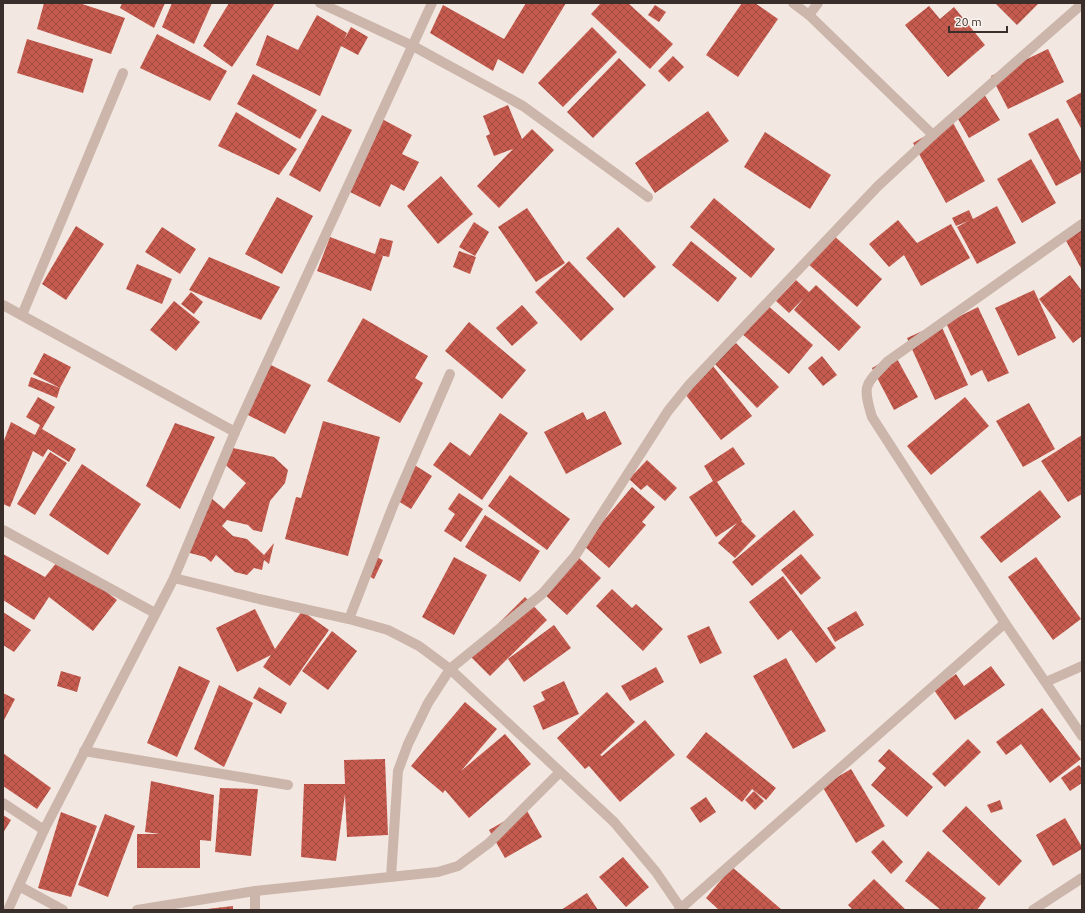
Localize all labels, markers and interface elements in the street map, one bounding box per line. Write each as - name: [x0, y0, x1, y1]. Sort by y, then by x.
- scale bar: [949, 8, 1007, 34]
- text: 20 m: [955, 15, 982, 28]

